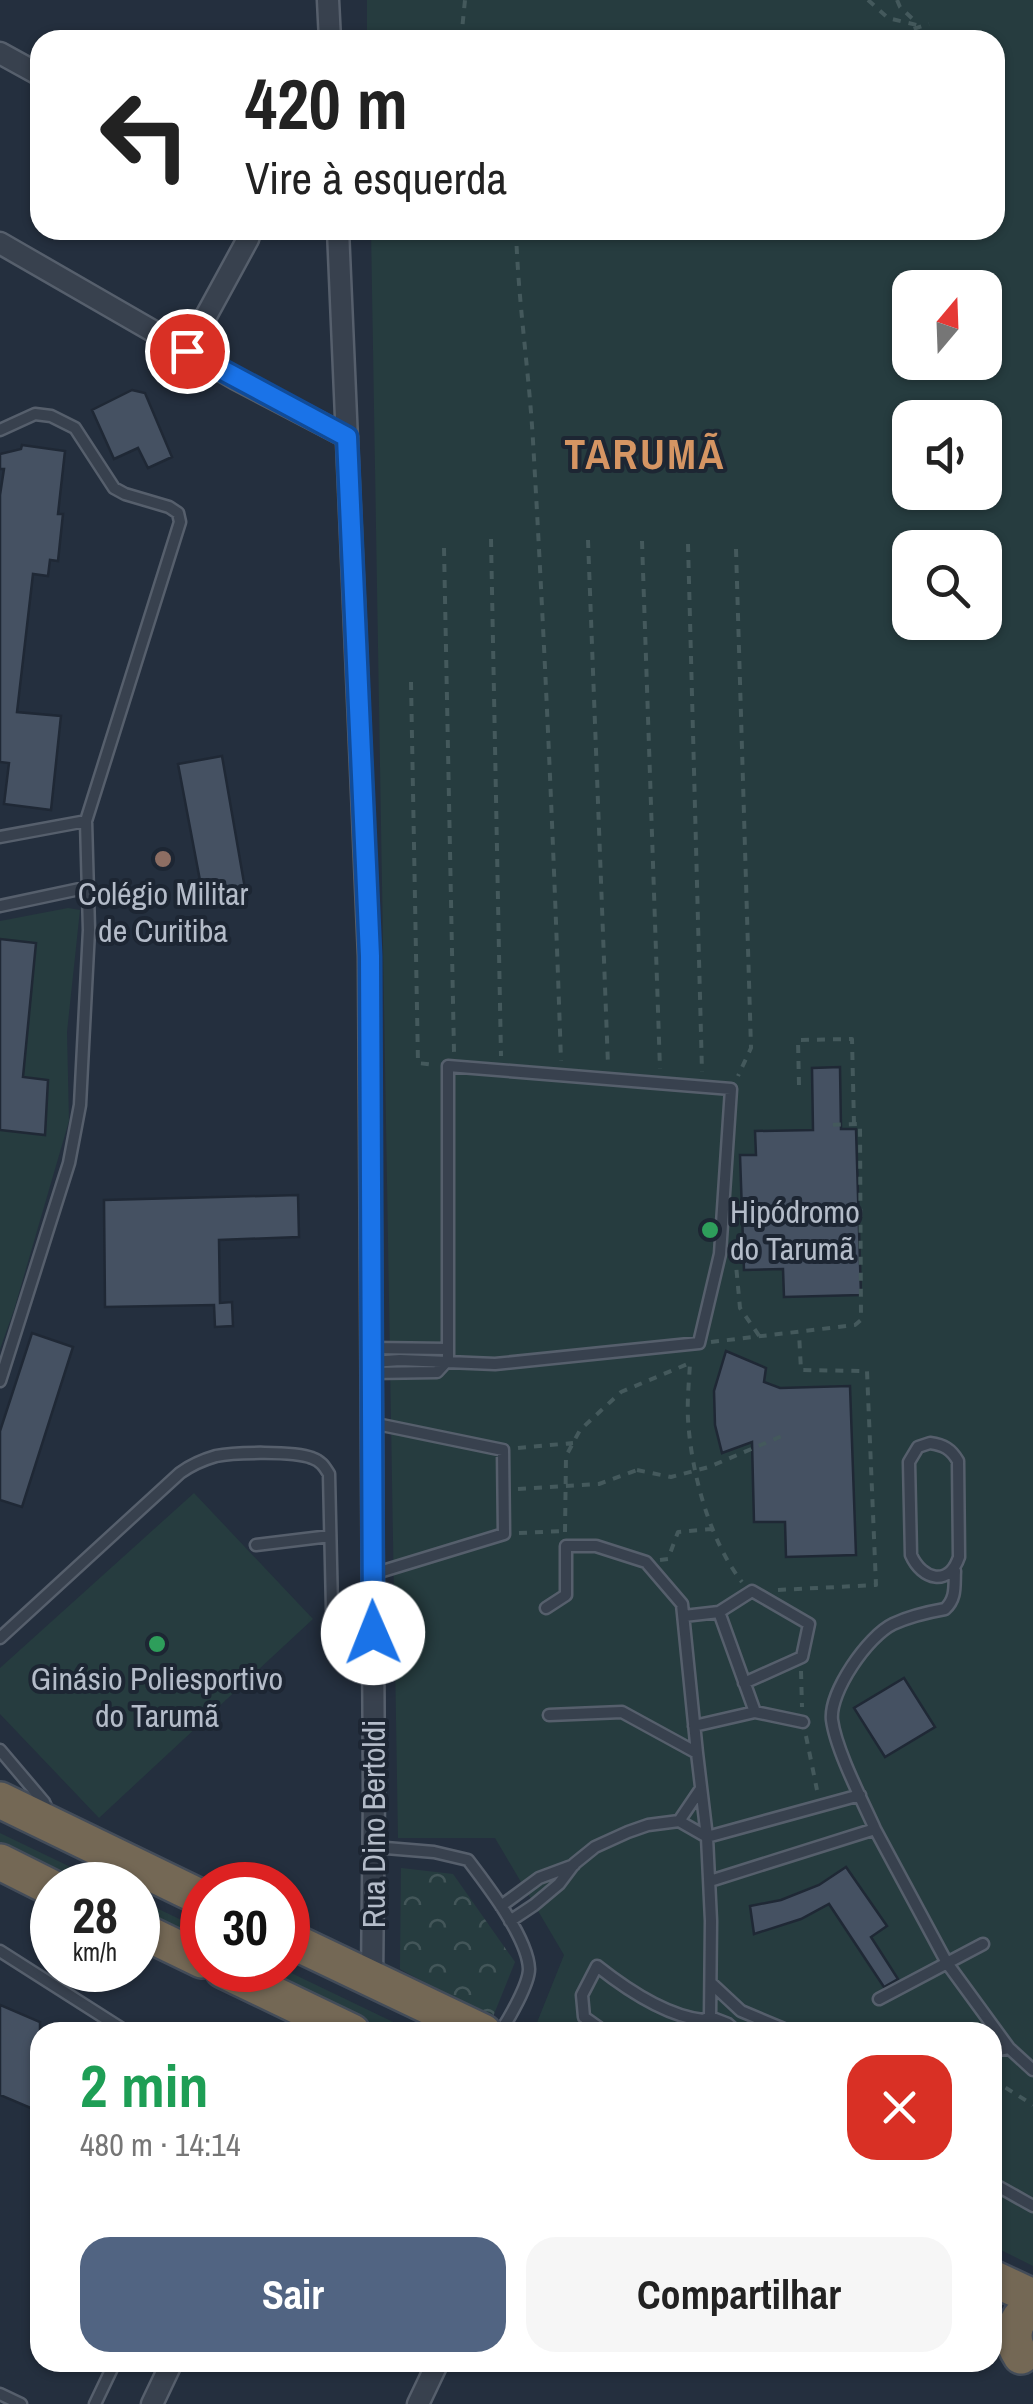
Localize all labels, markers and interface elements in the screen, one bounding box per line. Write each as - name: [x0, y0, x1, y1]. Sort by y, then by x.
- text: 420 m: [245, 57, 408, 151]
- icon: left: [80, 70, 210, 200]
- text: Vire à esquerda: [245, 147, 507, 208]
- north arrow: [892, 270, 1002, 380]
- map controls: [892, 270, 1002, 640]
- pin: [145, 309, 230, 394]
- icon: arrive: [160, 324, 215, 379]
- button: sound: [892, 400, 1002, 510]
- district label: TARUMÃ: [564, 426, 726, 482]
- button: search: [892, 530, 1002, 640]
- marker: Colégio Militar de Curitiba: [152, 848, 174, 870]
- place label: Colégio Militar de Curitiba: [78, 872, 249, 952]
- place label: Hipódromo do Tarumã: [730, 1190, 860, 1270]
- marker: Hipódromo do Tarumã: [699, 1219, 721, 1241]
- position arrow: [321, 1581, 425, 1685]
- marker: Ginásio Poliesportivo do Tarumã: [146, 1633, 168, 1655]
- place label: Ginásio Poliesportivo do Tarumã: [31, 1657, 283, 1737]
- street label: Rua Dino Bertoldi: [352, 1720, 395, 1928]
- speed limit sign: 30: [180, 1862, 310, 1992]
- text: 28: [72, 1881, 118, 1949]
- text: km/h: [73, 1935, 117, 1969]
- text: 2 min: [80, 2045, 209, 2126]
- button: close: [847, 2055, 952, 2160]
- text: 480 m · 14:14: [80, 2123, 240, 2166]
- button: Sair: [80, 2237, 506, 2352]
- button: Compartilhar: [526, 2237, 952, 2352]

